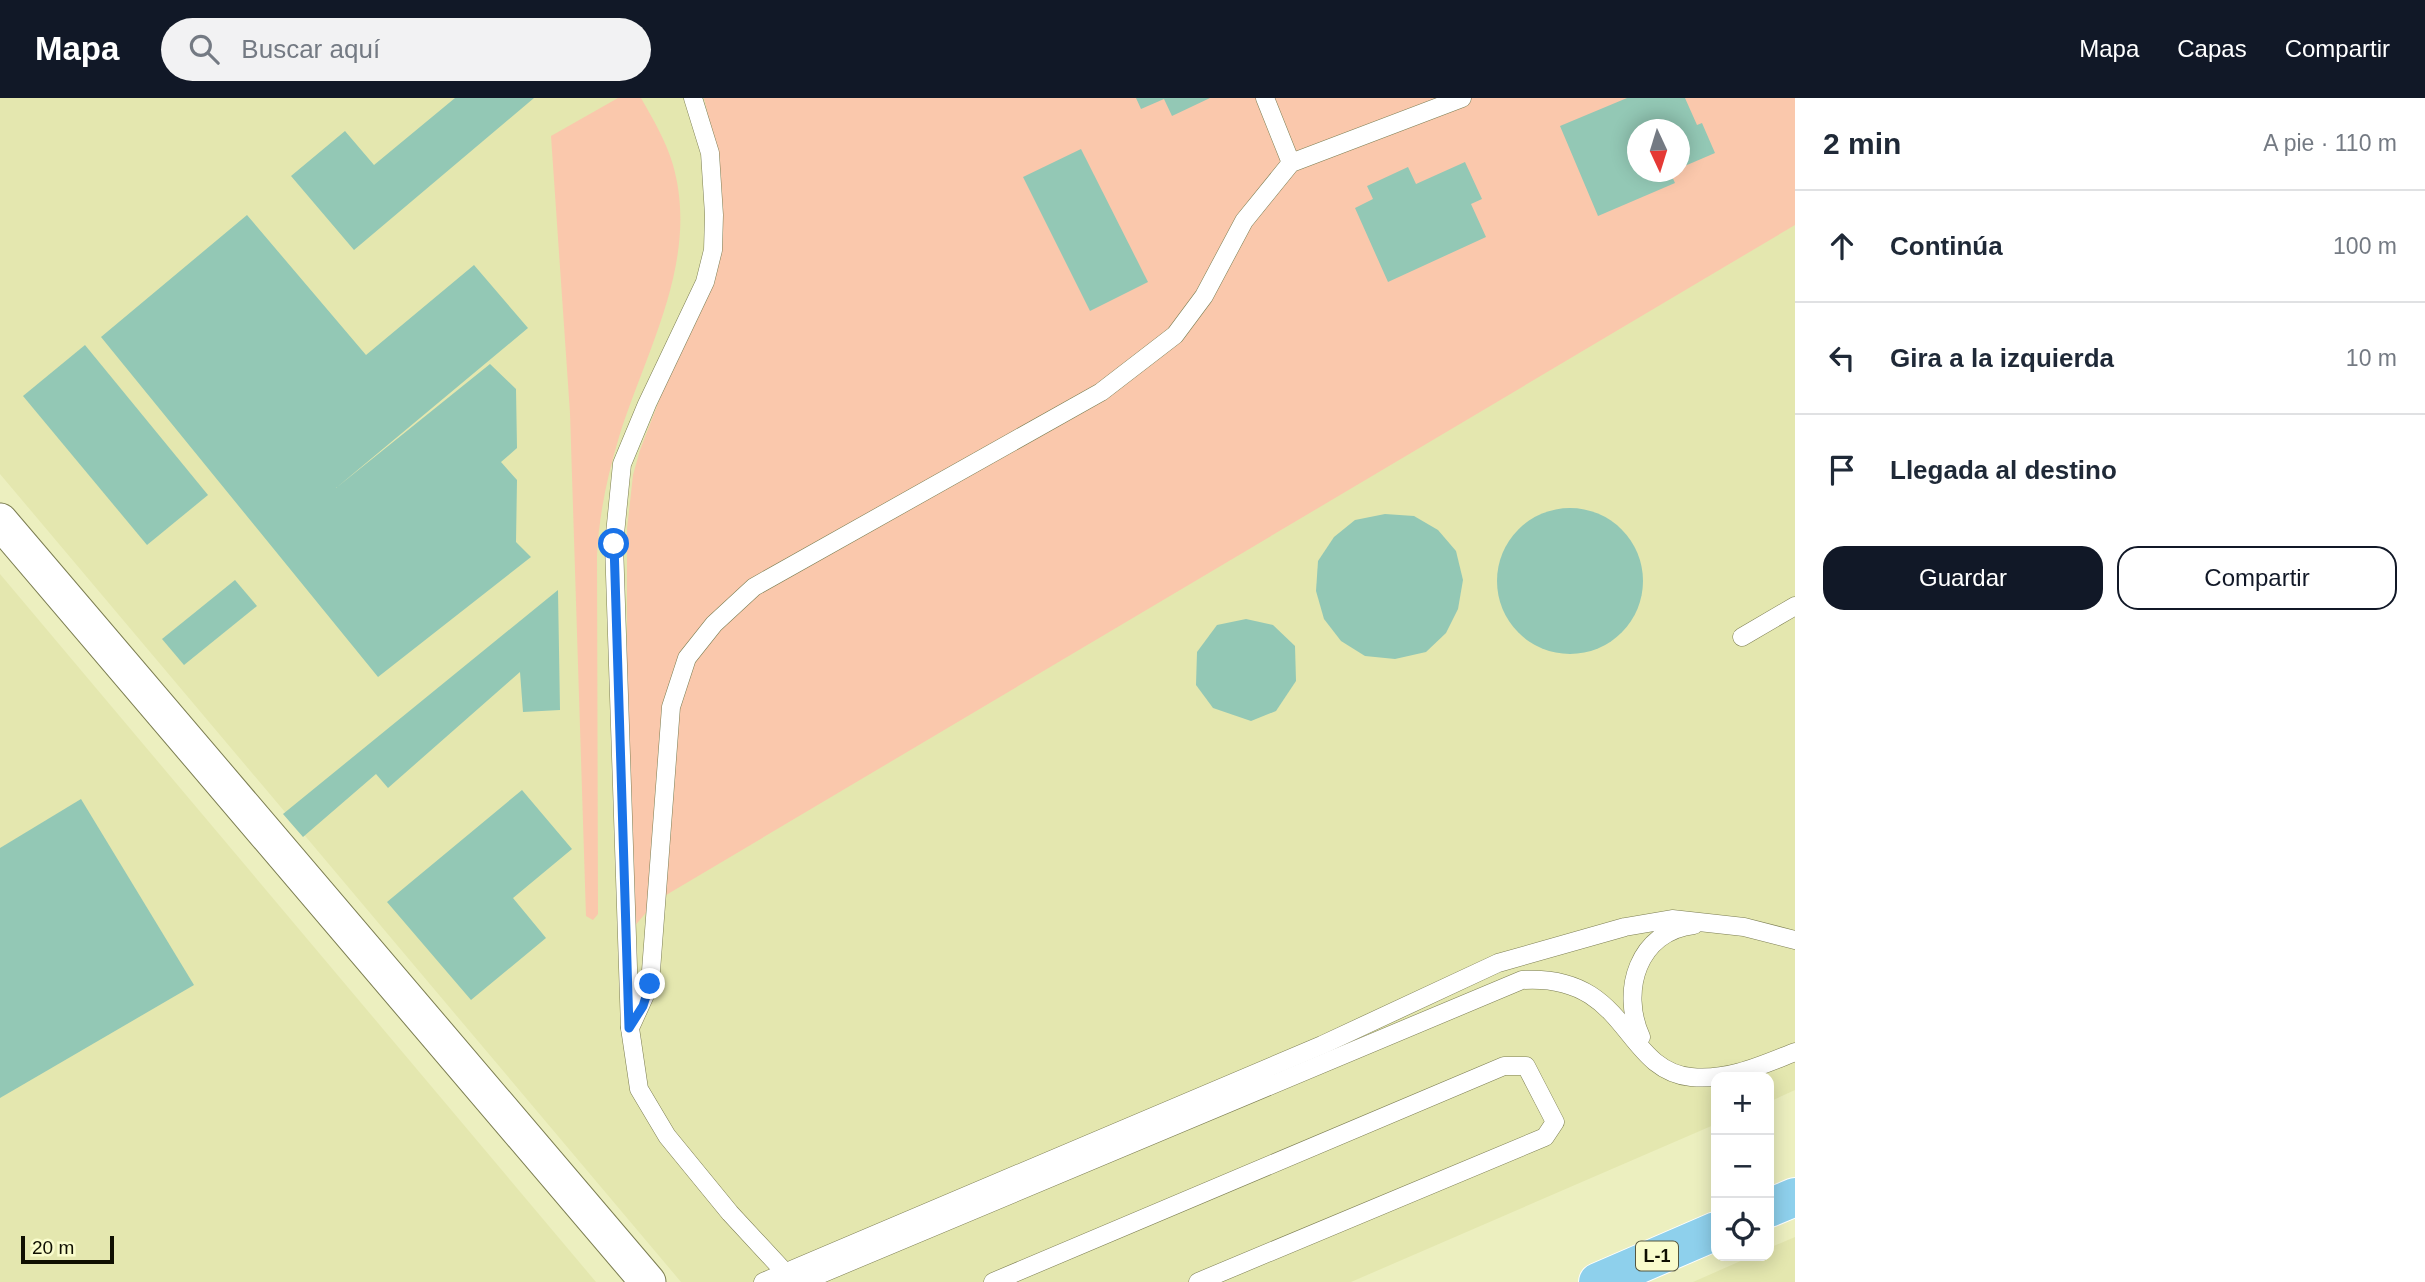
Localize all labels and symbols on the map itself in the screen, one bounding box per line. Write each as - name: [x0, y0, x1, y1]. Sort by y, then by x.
- north arrow: [1627, 119, 1690, 182]
- route start: [598, 528, 629, 559]
- route end: [634, 968, 665, 999]
- scale bar: [21, 1233, 114, 1265]
- road number: L-1: [1636, 1241, 1678, 1270]

